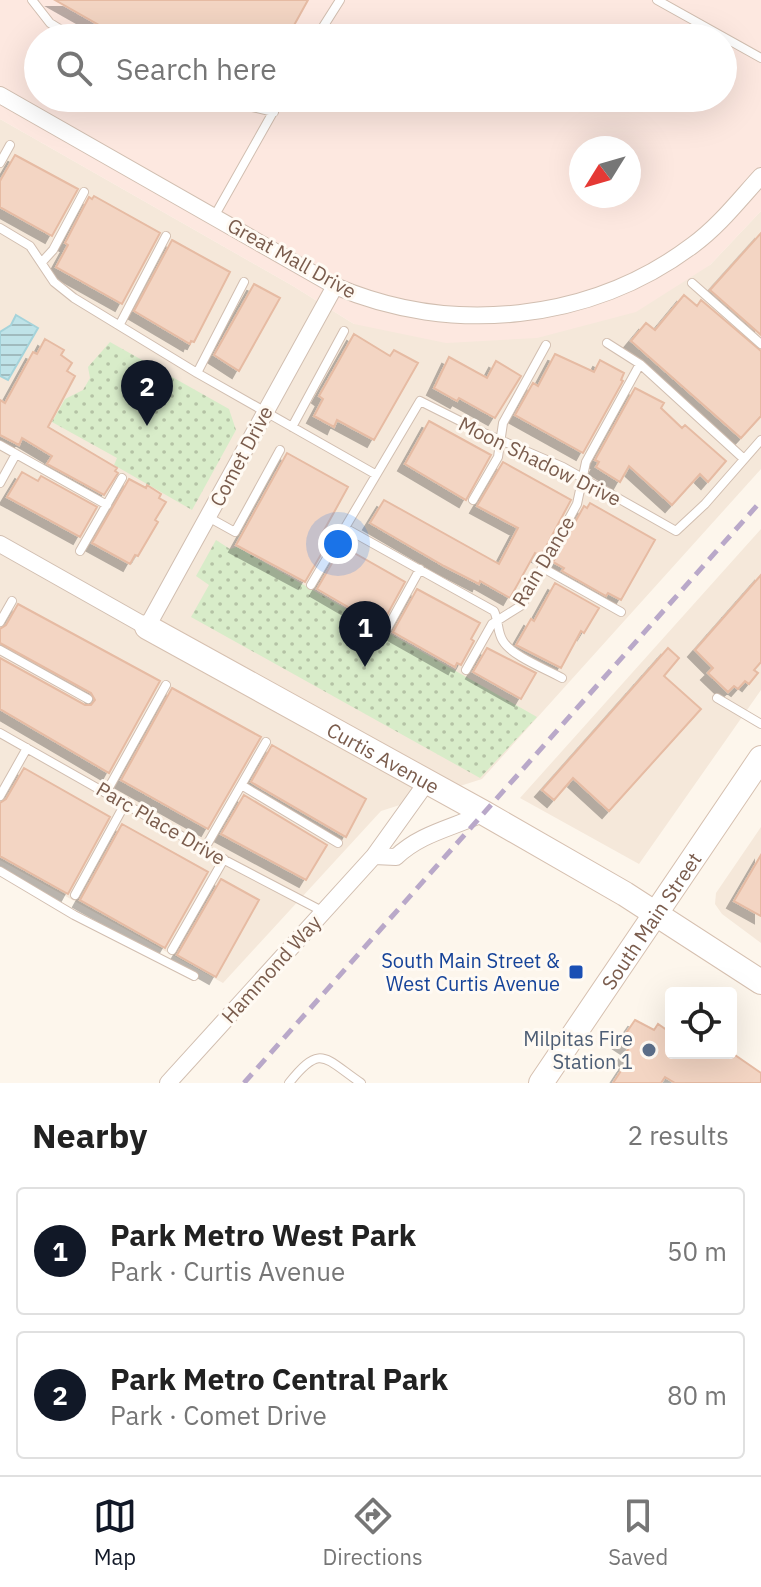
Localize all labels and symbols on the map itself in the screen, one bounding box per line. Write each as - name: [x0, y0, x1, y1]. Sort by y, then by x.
- north arrow: [569, 136, 641, 208]
- street label: Great Mall Drive: [223, 211, 361, 305]
- pin: 2: [121, 360, 173, 426]
- street label: Comet Drive: [203, 401, 279, 511]
- street label: Moon Shadow Drive: [454, 410, 626, 512]
- street label: Rain Dance: [505, 511, 581, 611]
- your location: [318, 524, 358, 564]
- pin: 1: [339, 601, 391, 667]
- street label: Curtis Avenue: [322, 716, 444, 799]
- street label: Parc Place Drive: [91, 775, 231, 871]
- street label: South Main Street: [595, 847, 707, 995]
- street label: Hammond Way: [215, 909, 327, 1029]
- place label: South Main Street & West Curtis Avenue: [381, 947, 560, 997]
- marker: South Main Street & West Curtis Avenue: [567, 963, 585, 981]
- place label: Milpitas Fire Station 1: [523, 1025, 633, 1075]
- marker: Milpitas Fire Station 1: [640, 1041, 658, 1059]

